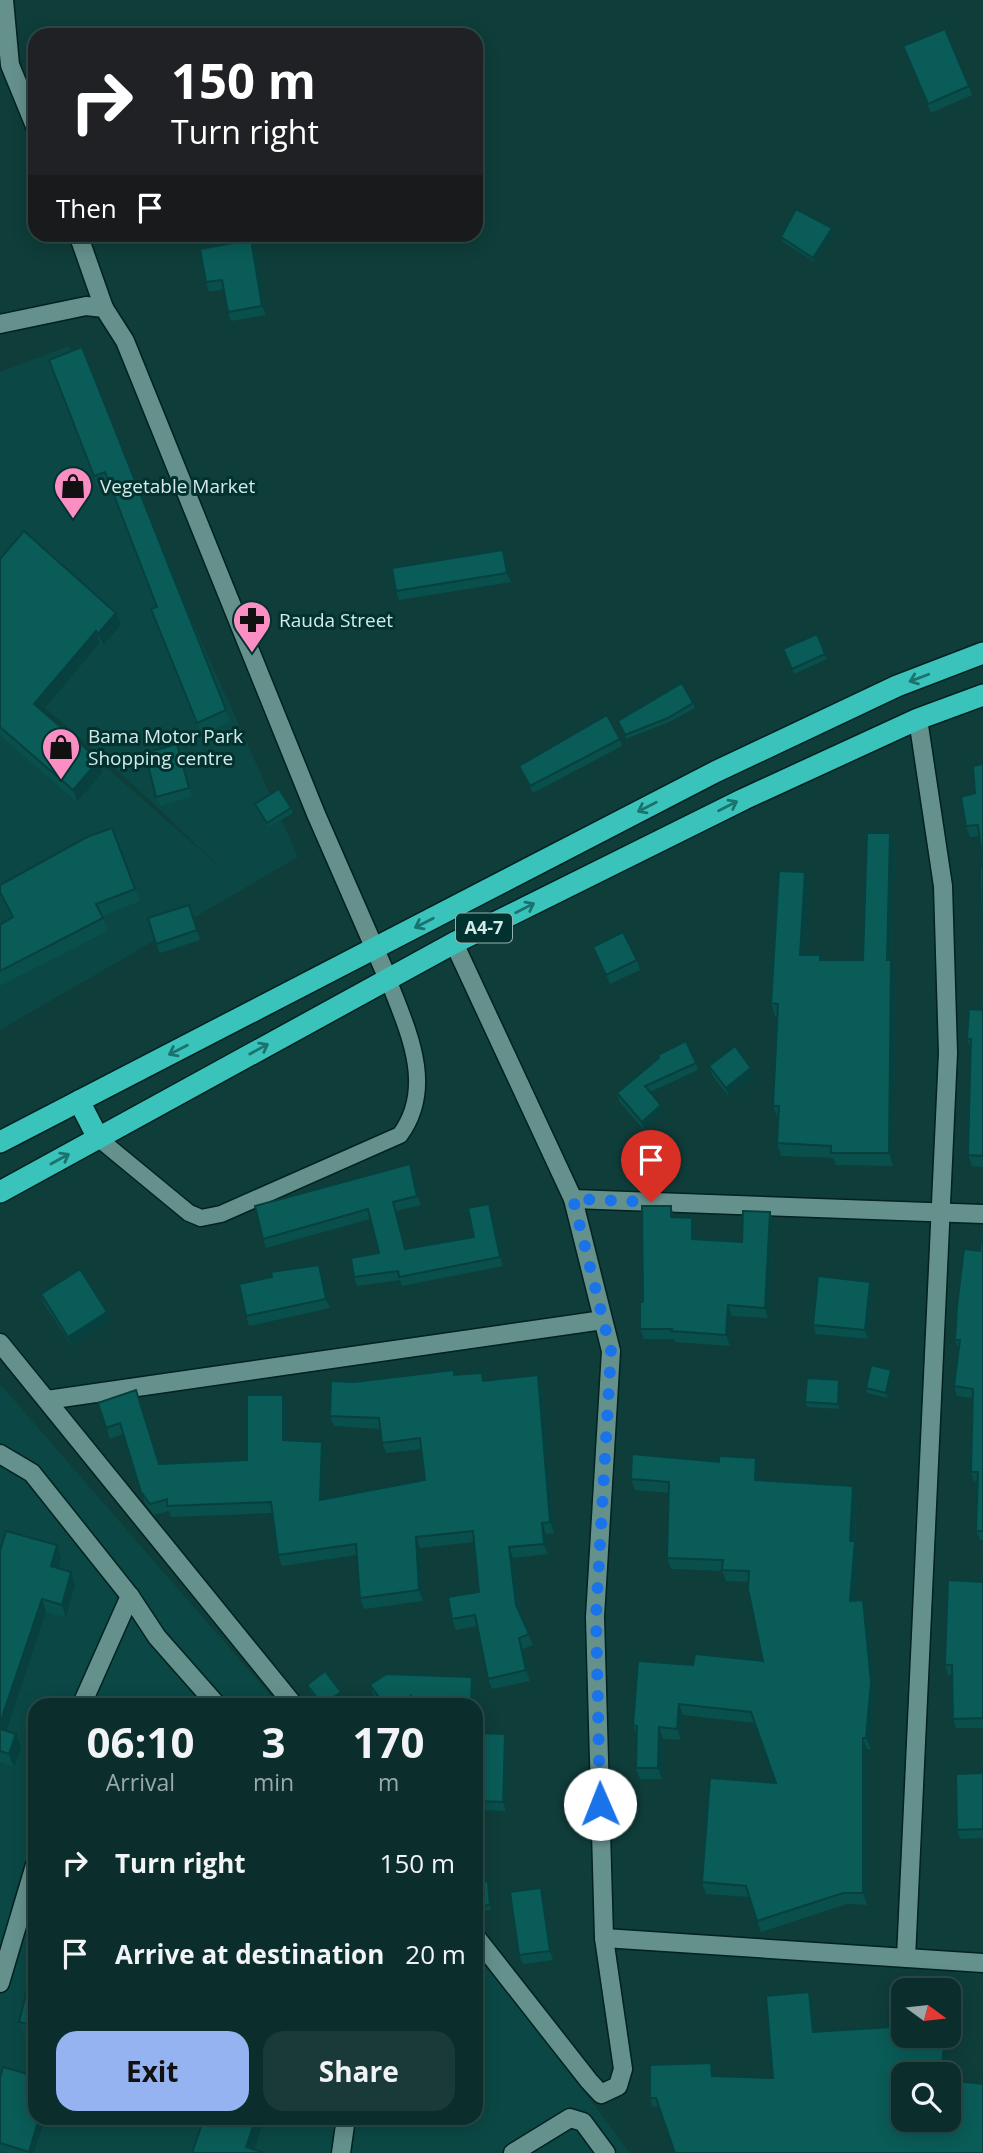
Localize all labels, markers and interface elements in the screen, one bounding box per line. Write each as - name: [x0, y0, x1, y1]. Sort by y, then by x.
- text: 150 m: [171, 47, 316, 113]
- icon: right: [56, 56, 147, 147]
- text: Turn right: [171, 110, 319, 153]
- icon: arrive: [131, 189, 169, 227]
- text: Then: [56, 190, 117, 226]
- shop icon: Vegetable Market: [52, 465, 94, 520]
- place label: Vegetable Market: [100, 473, 255, 499]
- pharmacy icon: Rauda Street: [231, 599, 273, 654]
- place label: Rauda Street: [279, 607, 393, 633]
- one-way arrow: [909, 672, 931, 685]
- place label: Bama Motor Park Shopping centre: [88, 723, 243, 771]
- shop icon: Bama Motor Park Shopping centre: [40, 726, 82, 781]
- one-way arrow: [717, 799, 738, 813]
- one-way arrow: [638, 800, 658, 814]
- one-way arrow: [514, 901, 535, 915]
- road number: A4-7: [456, 914, 512, 943]
- one-way arrow: [414, 916, 435, 930]
- one-way arrow: [248, 1042, 269, 1055]
- one-way arrow: [168, 1044, 189, 1057]
- pin: [621, 1130, 681, 1202]
- icon: arrive: [632, 1141, 670, 1179]
- one-way arrow: [49, 1152, 70, 1165]
- text: 06:10: [86, 1713, 194, 1770]
- text: 3: [261, 1713, 286, 1770]
- text: 170: [353, 1713, 425, 1770]
- text: Arrival: [106, 1766, 175, 1798]
- text: min: [253, 1766, 294, 1798]
- text: m: [378, 1766, 399, 1798]
- position arrow: [563, 1767, 637, 1841]
- icon: right: [56, 1844, 94, 1882]
- text: Turn right: [115, 1845, 246, 1881]
- text: 150 m: [380, 1845, 455, 1881]
- icon: arrive: [56, 1935, 94, 1973]
- text: Arrive at destination: [115, 1936, 384, 1972]
- text: 20 m: [405, 1936, 466, 1972]
- north arrow: [891, 1978, 961, 2048]
- map controls: [891, 1978, 961, 2132]
- button: Exit: [56, 2031, 249, 2111]
- button: Share: [263, 2031, 455, 2111]
- button: search: [891, 2062, 961, 2132]

